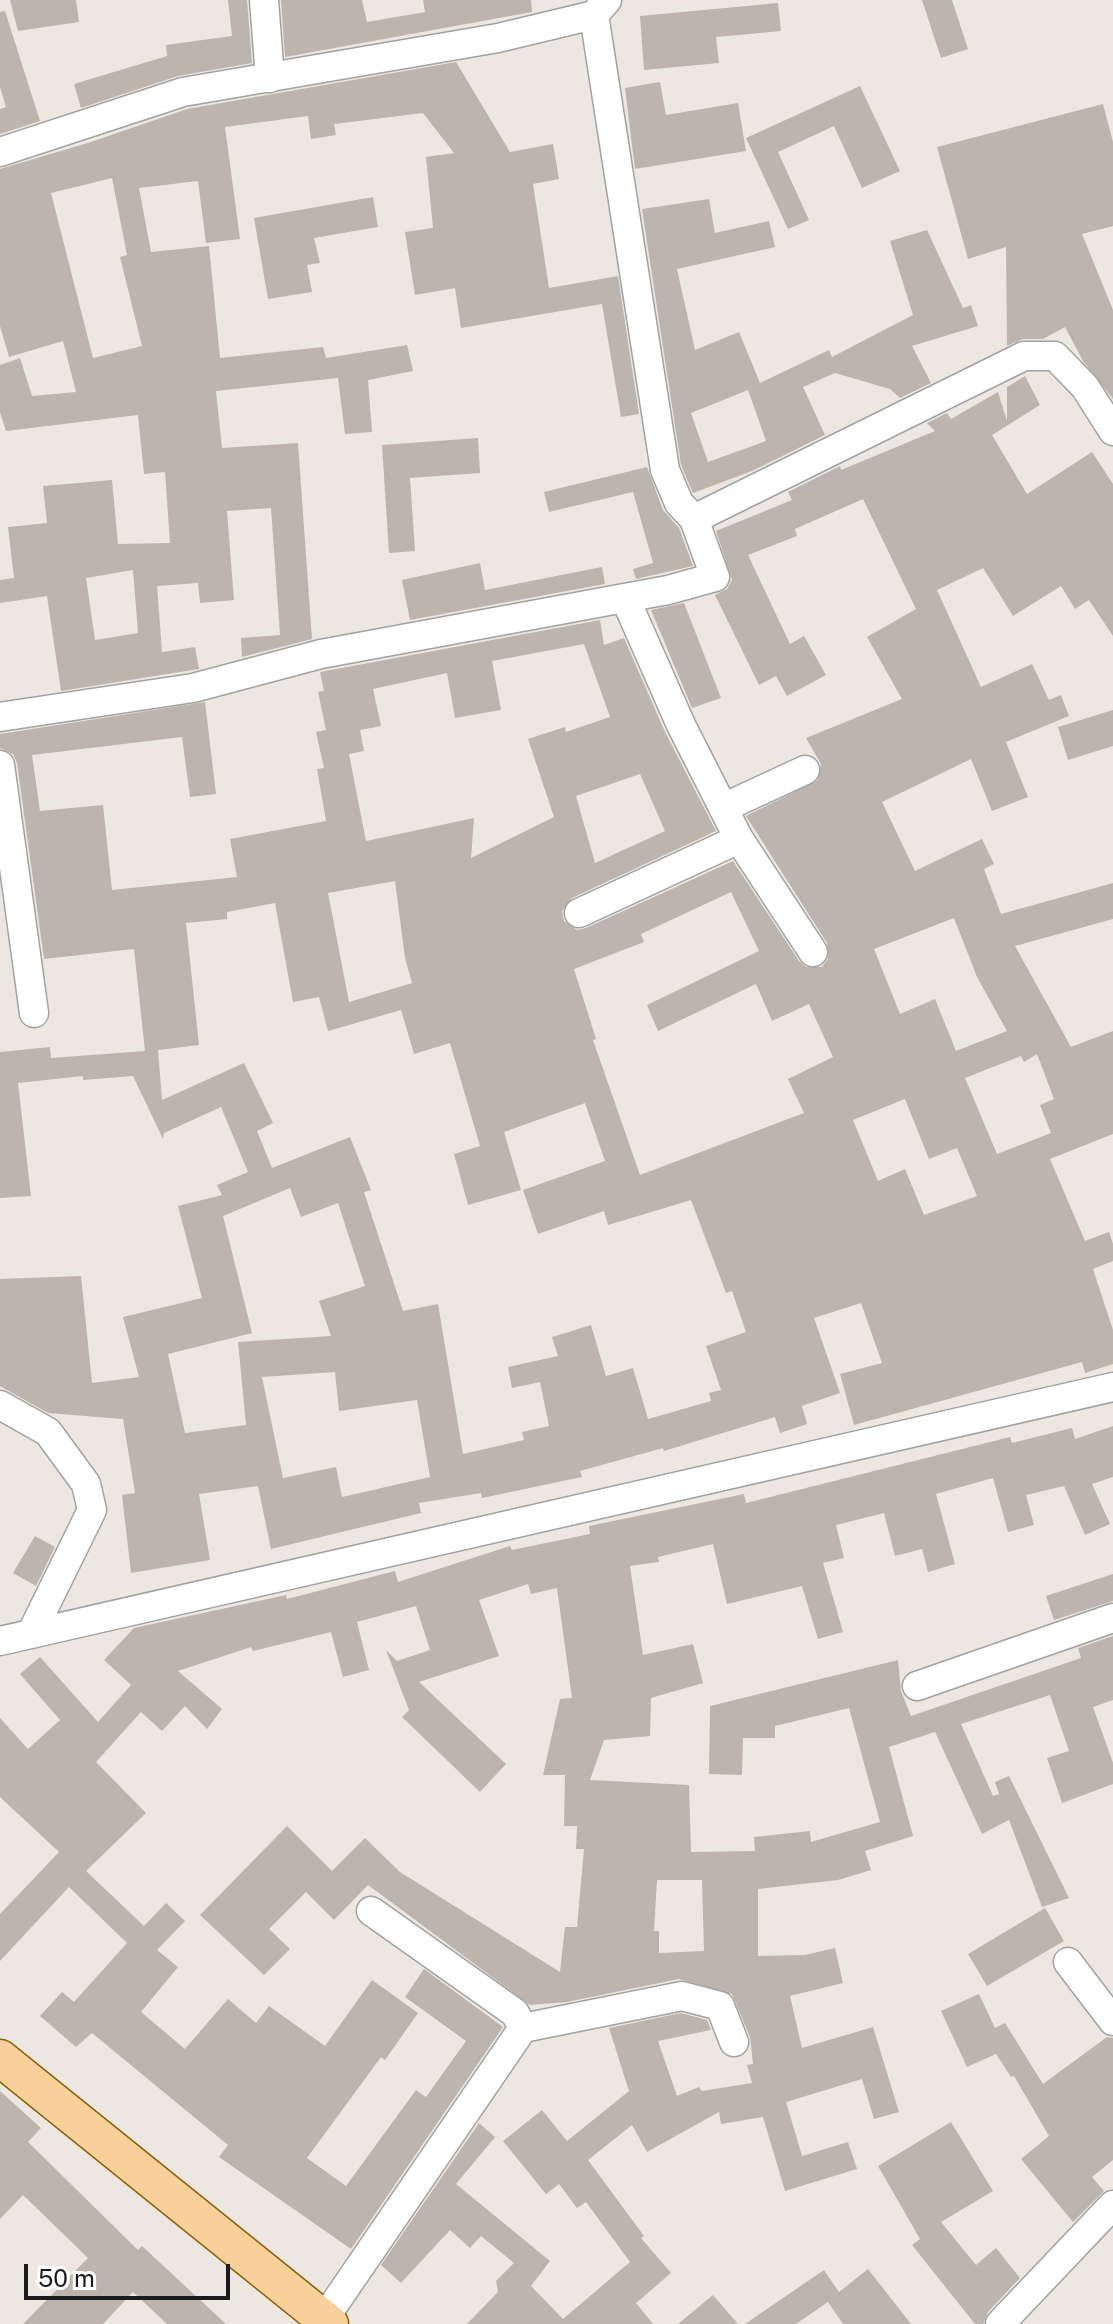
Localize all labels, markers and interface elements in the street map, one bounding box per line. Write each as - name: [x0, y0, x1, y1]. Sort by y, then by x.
- scale bar: [28, 2248, 234, 2298]
- text: 50 m: [38, 2264, 95, 2292]

